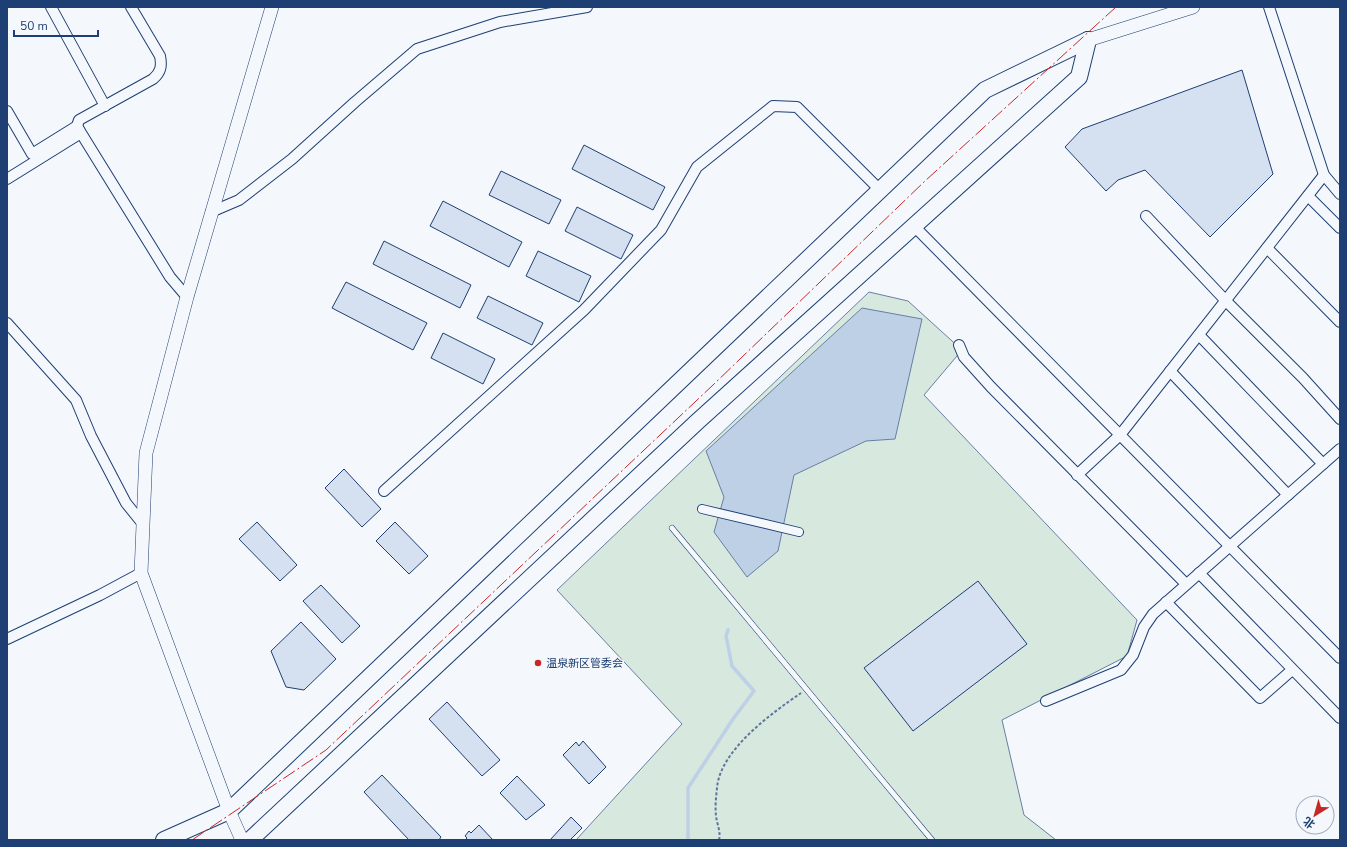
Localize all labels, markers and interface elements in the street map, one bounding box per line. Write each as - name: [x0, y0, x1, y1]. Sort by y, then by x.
- scale bar: [14, 12, 98, 38]
- text: 50 m: [20, 18, 48, 34]
- place label: 温泉新区管委会: [546, 656, 623, 671]
- marker: 温泉新区管委会: [533, 658, 543, 668]
- north arrow: [1295, 795, 1335, 835]
- text: 北: [1300, 813, 1318, 832]

